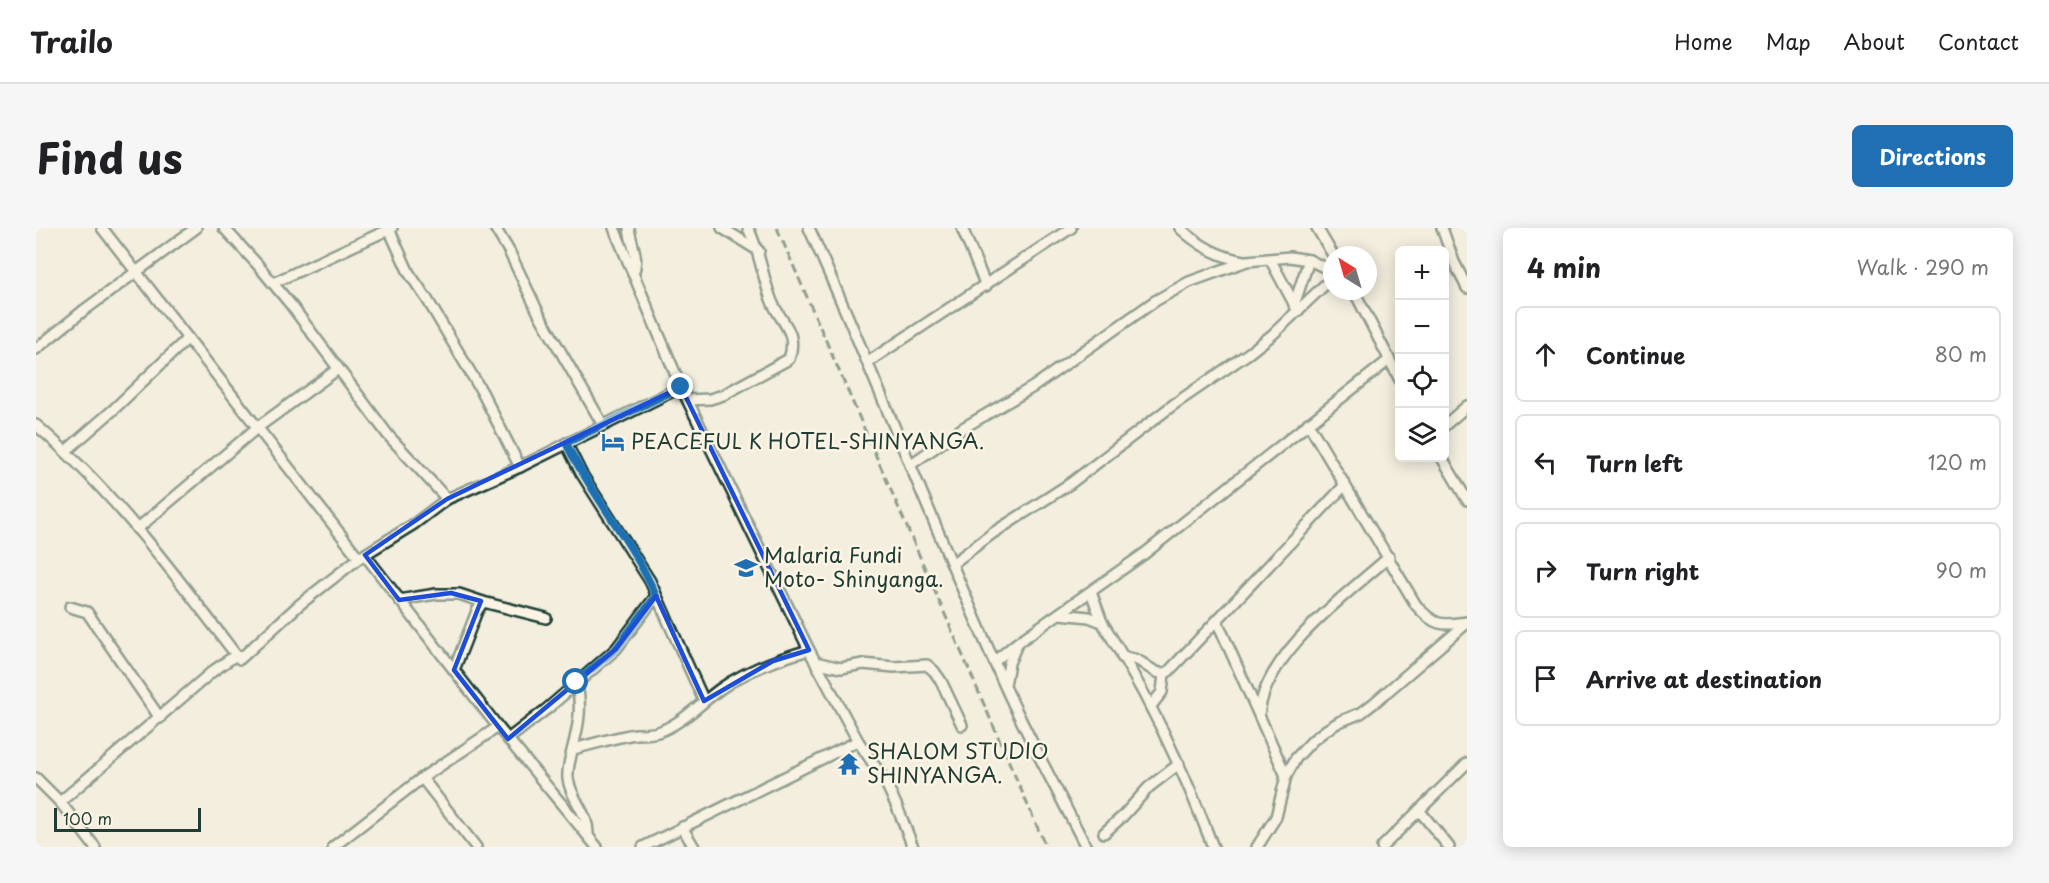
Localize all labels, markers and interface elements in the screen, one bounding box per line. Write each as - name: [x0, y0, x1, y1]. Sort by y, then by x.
- text: Trailo: [30, 20, 113, 63]
- text: Home: [1674, 25, 1733, 57]
- text: Map: [1766, 25, 1811, 57]
- text: About: [1844, 25, 1905, 57]
- text: Contact: [1938, 25, 2019, 57]
- text: Find us: [36, 125, 183, 188]
- button: Directions: [1852, 125, 2013, 187]
- north arrow: [1323, 246, 1377, 300]
- map controls: [1395, 246, 1449, 462]
- button: +: [1395, 246, 1449, 300]
- text: 4 min: [1527, 248, 1601, 287]
- text: Walk · 290 m: [1857, 252, 1989, 282]
- button: −: [1395, 300, 1449, 354]
- icon: ahead: [1529, 338, 1562, 371]
- text: Continue: [1586, 338, 1685, 371]
- text: 80 m: [1935, 339, 1987, 369]
- button: locate: [1395, 354, 1449, 408]
- route end: [667, 373, 693, 399]
- button: layers: [1395, 408, 1449, 462]
- place label: PEACEFUL K HOTEL-SHINYANGA.: [631, 424, 984, 456]
- hotel icon: PEACEFUL K HOTEL-SHINYANGA.: [600, 429, 626, 455]
- icon: left: [1529, 446, 1562, 479]
- text: Turn left: [1586, 446, 1683, 479]
- text: 120 m: [1928, 447, 1987, 477]
- place label: Malaria Fundi Moto- Shinyanga.: [764, 538, 944, 594]
- icon: right: [1529, 554, 1562, 587]
- text: Turn right: [1586, 554, 1699, 587]
- school or university icon: Malaria Fundi Moto- Shinyanga.: [733, 555, 759, 581]
- text: 90 m: [1936, 555, 1987, 585]
- icon: arrive: [1529, 662, 1562, 695]
- text: Arrive at destination: [1586, 662, 1822, 695]
- route start: [562, 668, 588, 694]
- place label: SHALOM STUDIO SHINYANGA.: [867, 734, 1049, 790]
- temple icon: SHALOM STUDIO SHINYANGA.: [836, 751, 862, 777]
- scale bar: [54, 805, 201, 832]
- text: 100 m: [63, 806, 112, 830]

